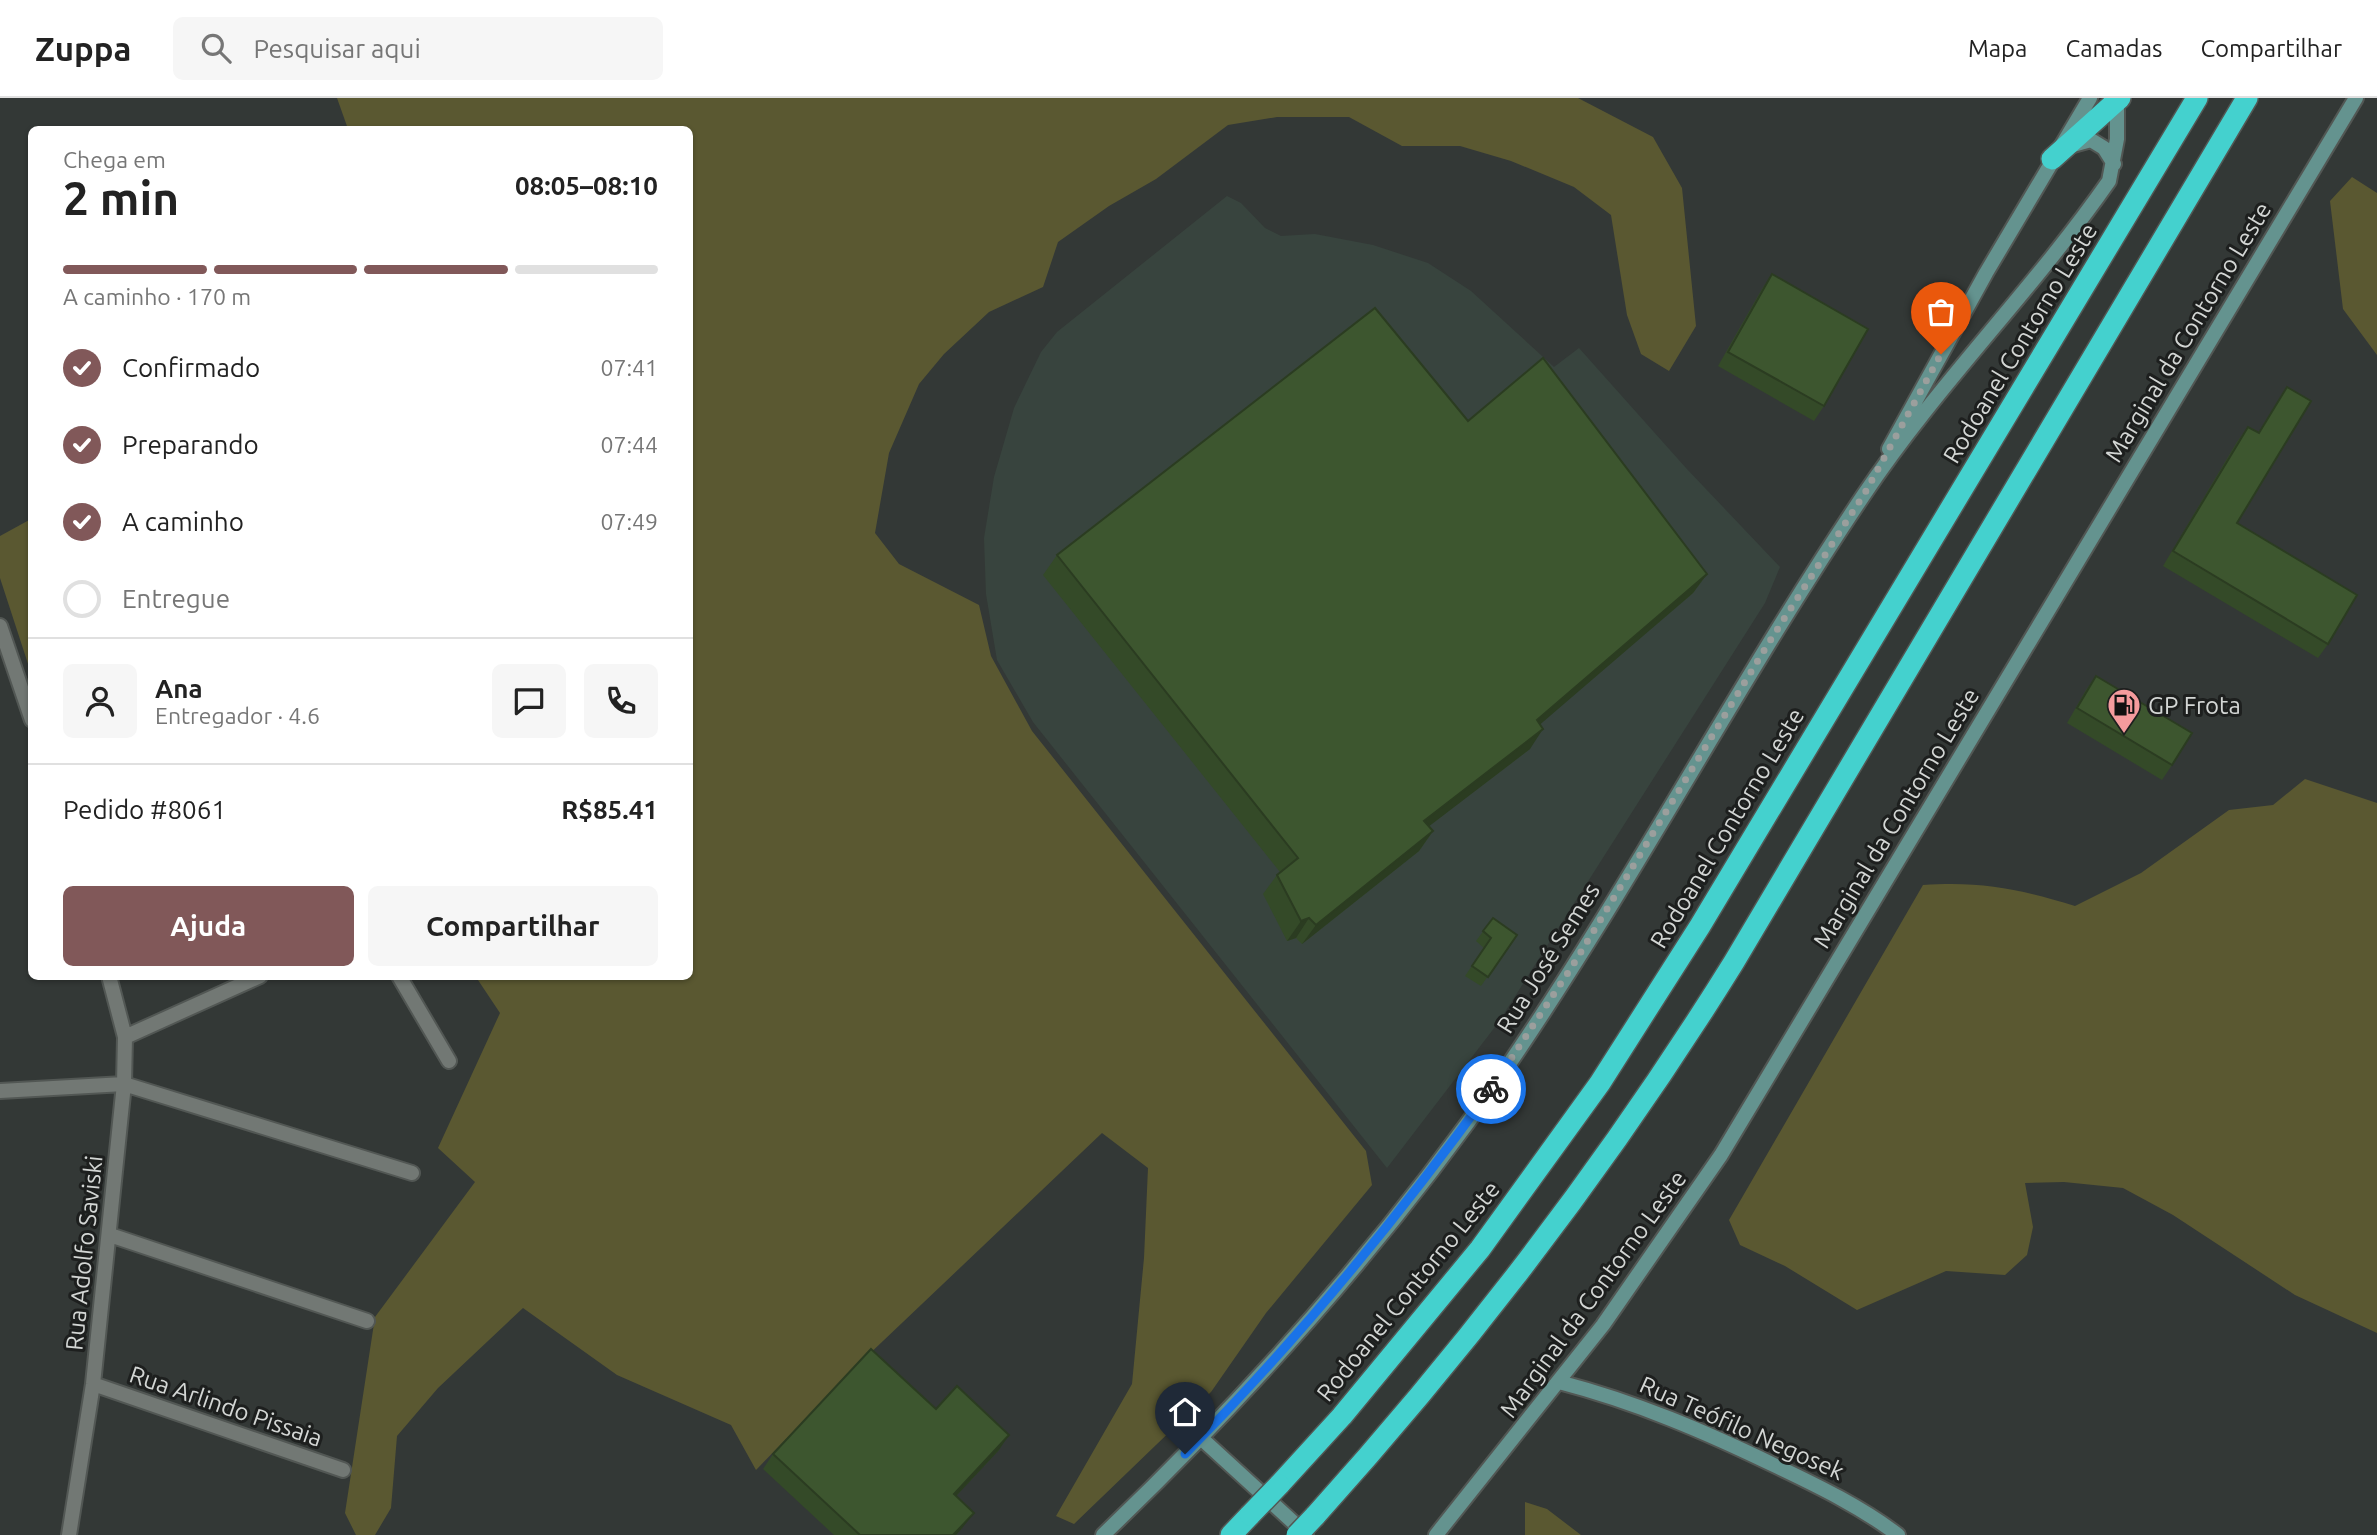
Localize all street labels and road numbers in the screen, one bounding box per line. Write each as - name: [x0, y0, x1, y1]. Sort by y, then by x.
- street label: Marginal da Contorno Leste: [2100, 197, 2276, 467]
- street label: Rodoanel Contorno Leste: [1938, 218, 2102, 468]
- street label: Marginal da Contorno Leste: [1808, 683, 1984, 953]
- street label: Rodoanel Contorno Leste: [1645, 703, 1809, 953]
- street label: Rua José Semes: [1491, 878, 1605, 1038]
- street label: Rua Adolfo Saviski: [60, 1154, 108, 1352]
- street label: Marginal da Contorno Leste: [1494, 1165, 1692, 1423]
- street label: Rodoanel Contorno Leste: [1311, 1176, 1505, 1406]
- street label: Rua Arlindo Pissaia: [126, 1360, 326, 1452]
- street label: Rua Teófilo Negosek: [1636, 1371, 1848, 1485]

